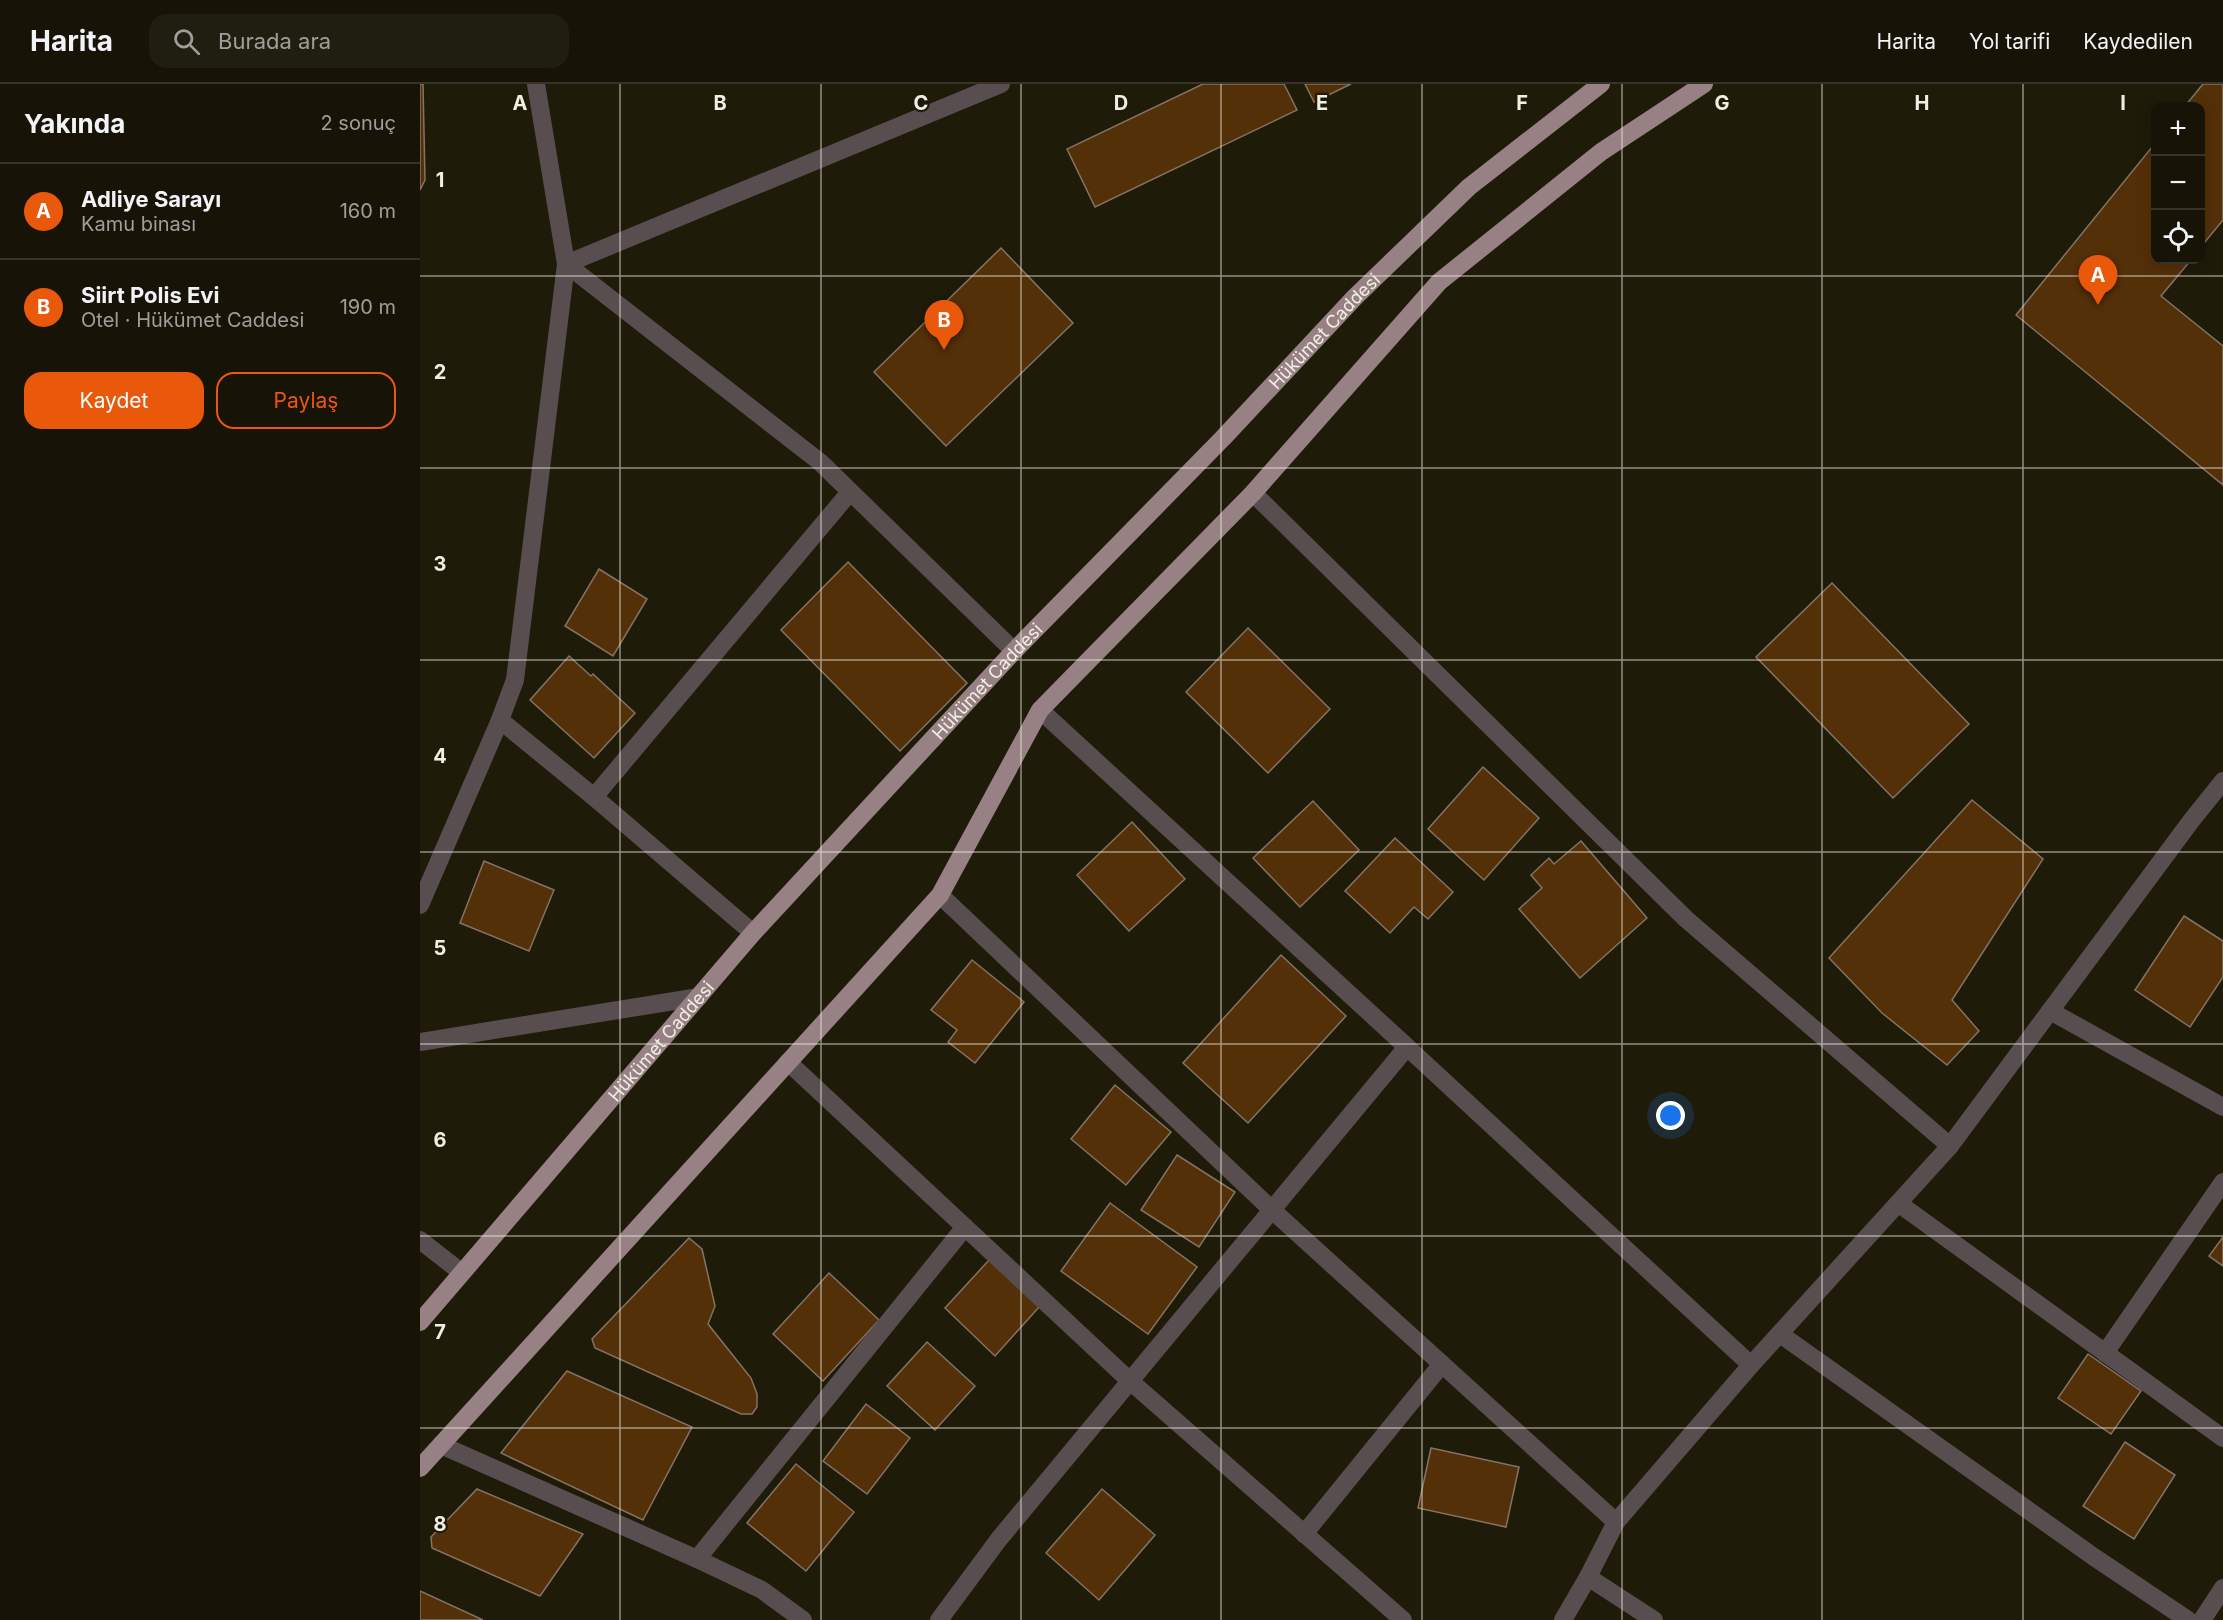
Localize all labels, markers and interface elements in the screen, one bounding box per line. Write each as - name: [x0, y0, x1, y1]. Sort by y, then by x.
- search box: [149, 14, 569, 68]
- text: Harita: [30, 24, 113, 58]
- icon: search: [170, 25, 203, 58]
- text: Burada ara: [218, 28, 331, 54]
- text: Harita: [1877, 29, 1936, 54]
- text: Yol tarifi: [1969, 29, 2050, 54]
- text: Kaydedilen: [2083, 29, 2193, 54]
- text: A: [513, 91, 528, 115]
- text: B: [713, 91, 727, 115]
- text: C: [914, 91, 928, 115]
- text: D: [1114, 91, 1128, 115]
- text: E: [1316, 91, 1328, 115]
- text: F: [1516, 91, 1528, 115]
- text: G: [1714, 91, 1730, 115]
- text: H: [1915, 91, 1929, 115]
- text: I: [2120, 91, 2126, 115]
- map controls: [2151, 102, 2205, 264]
- button: +: [2151, 102, 2205, 156]
- text: Yakında: [24, 108, 125, 139]
- text: 2 sonuç: [321, 111, 396, 135]
- button: −: [2151, 156, 2205, 210]
- text: 1: [436, 168, 444, 192]
- text: Adliye Sarayı: [81, 186, 221, 212]
- text: A: [36, 199, 51, 223]
- text: 160 m: [340, 199, 396, 223]
- button: locate: [2151, 210, 2205, 264]
- text: Kamu binası: [81, 212, 196, 236]
- pin: A: [2078, 256, 2118, 305]
- street label: Hükümet Caddesi: [1264, 269, 1384, 393]
- text: Siirt Polis Evi: [81, 282, 220, 308]
- text: B: [37, 295, 50, 319]
- text: 190 m: [340, 295, 396, 319]
- pin: B: [924, 300, 964, 350]
- text: Otel · Hükümet Caddesi: [81, 308, 304, 332]
- text: 2: [434, 360, 446, 384]
- button: Kaydet: [24, 372, 204, 429]
- button: Paylaş: [216, 372, 396, 429]
- text: 3: [434, 552, 446, 576]
- street label: Hükümet Caddesi: [927, 618, 1046, 743]
- text: 4: [433, 744, 447, 768]
- text: 5: [434, 936, 446, 960]
- street label: Hükümet Caddesi: [603, 977, 718, 1105]
- your location: [1656, 1101, 1685, 1130]
- text: 6: [434, 1128, 447, 1152]
- text: 7: [434, 1320, 446, 1344]
- text: 8: [433, 1512, 447, 1536]

